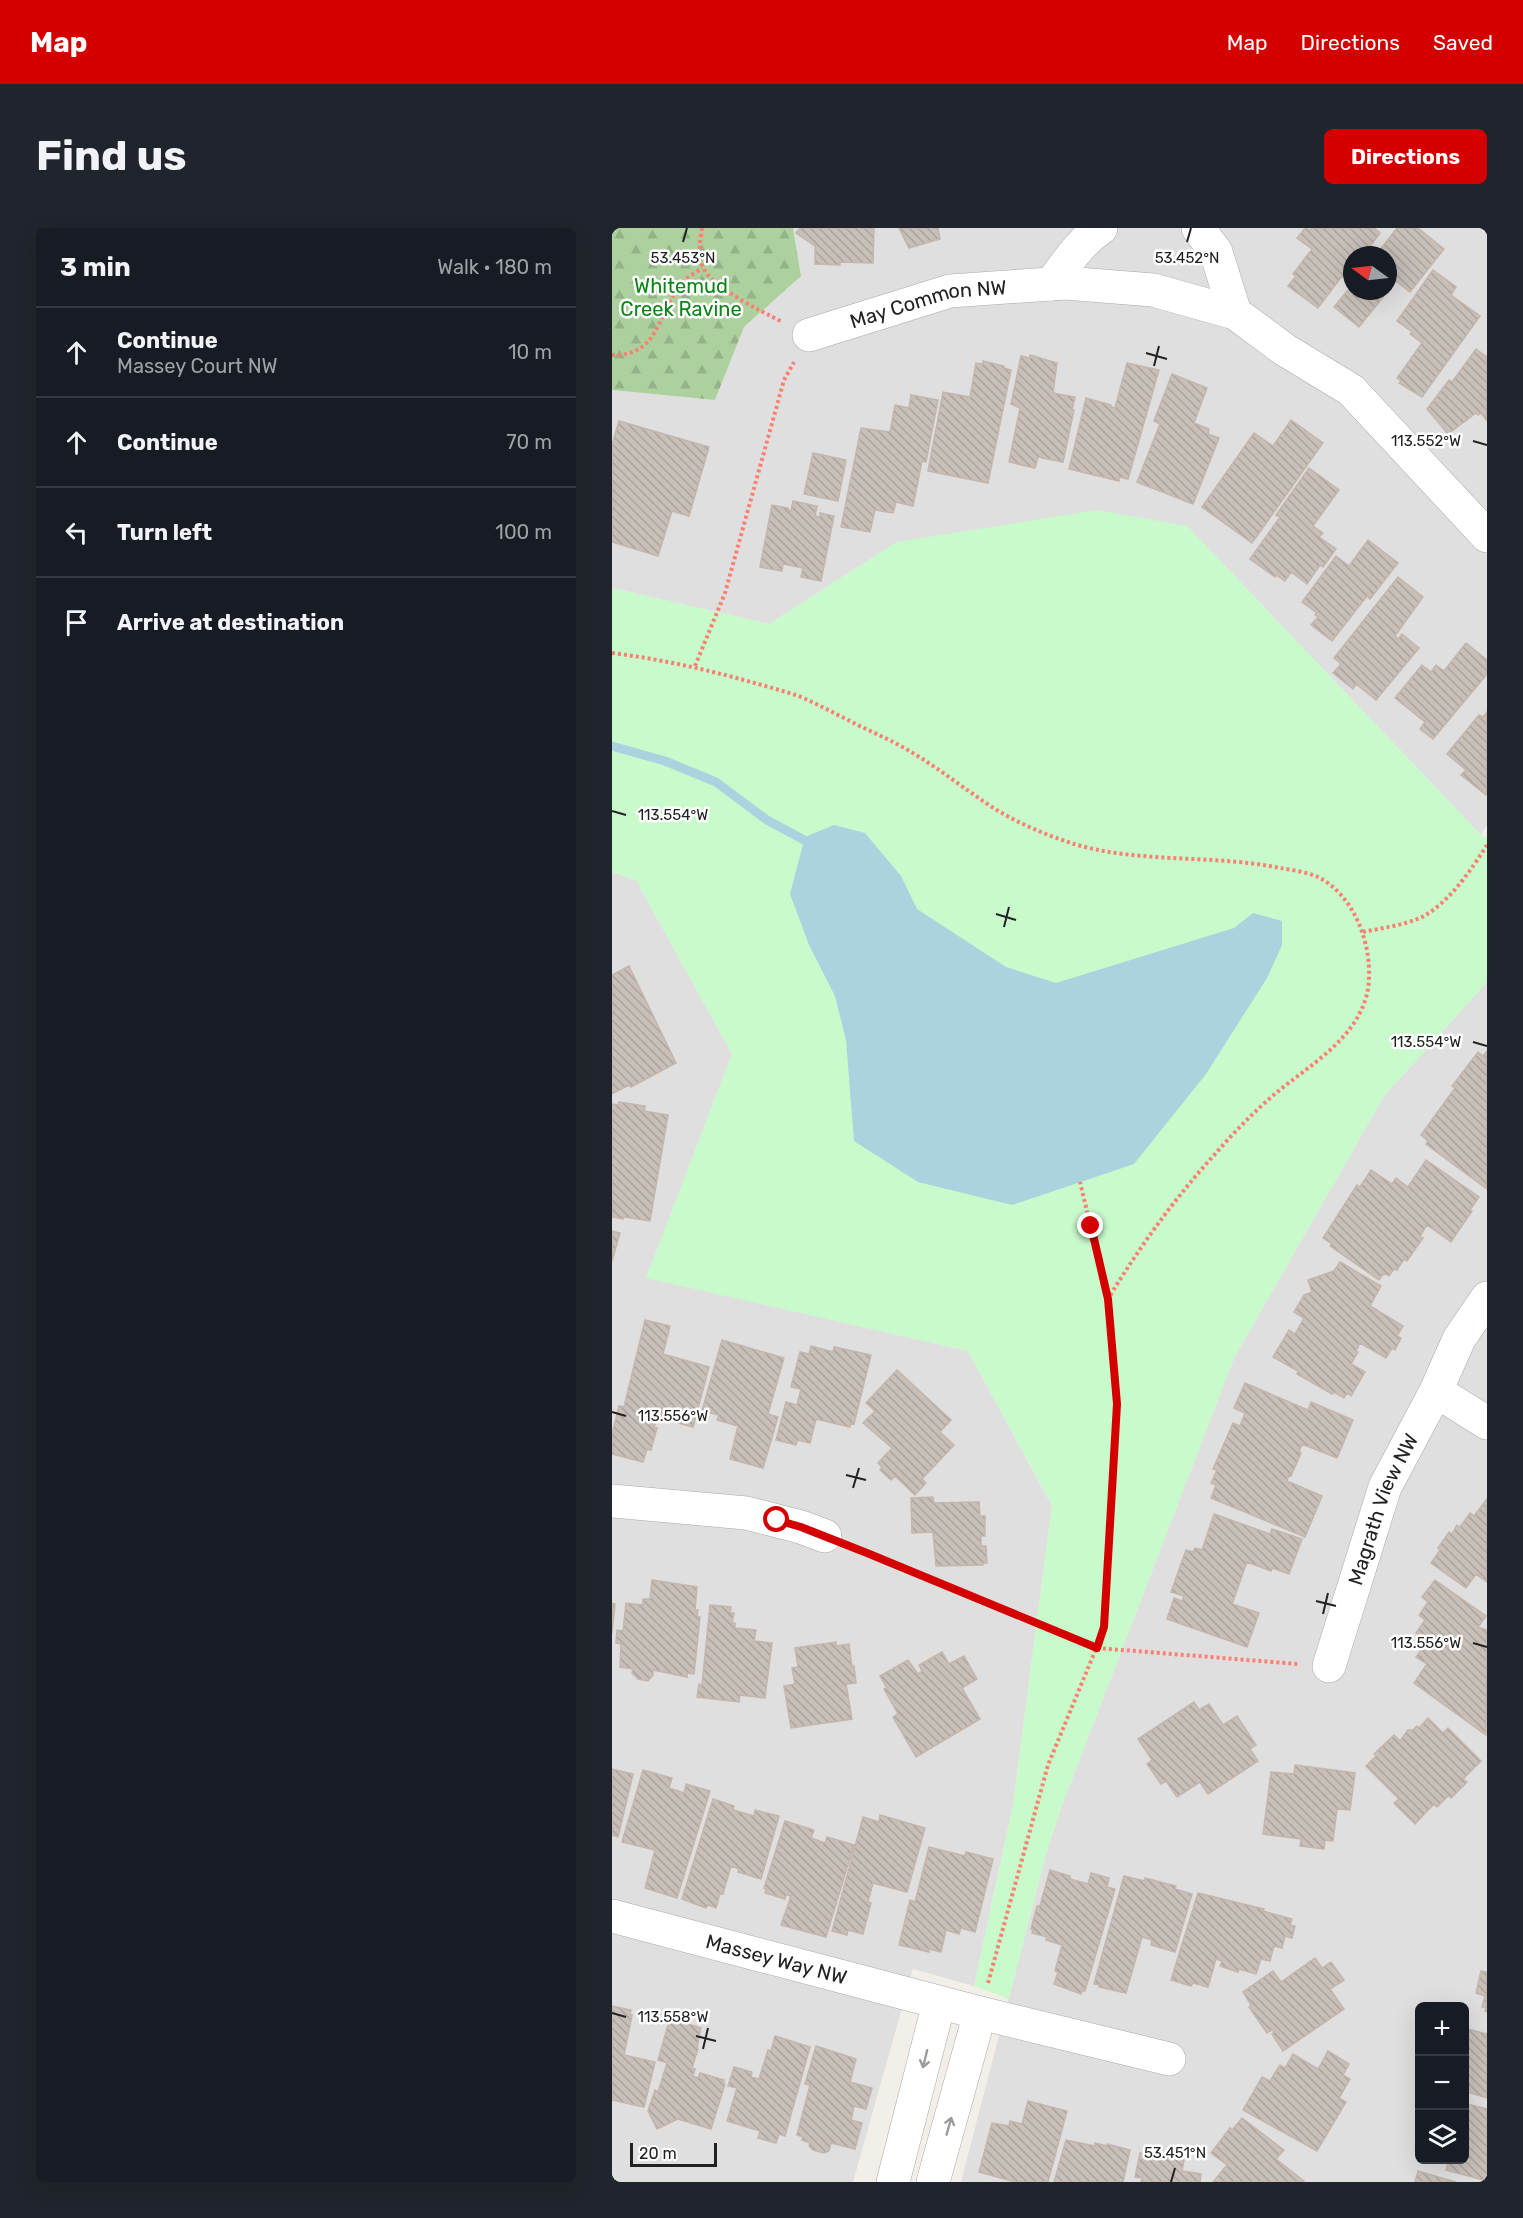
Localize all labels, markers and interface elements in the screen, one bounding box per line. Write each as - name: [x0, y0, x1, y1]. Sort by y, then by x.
- text: Map: [30, 26, 87, 59]
- text: Map: [1227, 30, 1268, 55]
- text: Directions: [1301, 30, 1400, 55]
- text: Saved: [1433, 30, 1493, 55]
- button: Directions: [1324, 129, 1487, 184]
- text: Find us: [36, 131, 187, 181]
- north arrow: [1343, 246, 1397, 300]
- text: 53.453°N: [651, 249, 715, 267]
- text: 53.452°N: [1155, 249, 1219, 267]
- text: 3 min: [60, 252, 131, 283]
- text: Walk · 180 m: [437, 255, 552, 279]
- park label: Whitemud Creek Ravine: [620, 274, 742, 321]
- street label: May Common NW: [847, 275, 1007, 333]
- text: Continue: [117, 327, 218, 354]
- icon: ahead: [60, 336, 93, 369]
- text: 10 m: [508, 340, 552, 364]
- text: Massey Court NW: [117, 354, 278, 378]
- icon: ahead: [60, 426, 93, 459]
- text: Continue: [117, 429, 218, 456]
- text: 70 m: [506, 430, 552, 454]
- text: 113.552°W: [1391, 432, 1461, 450]
- icon: left: [60, 516, 93, 549]
- text: Turn left: [117, 519, 212, 546]
- text: 100 m: [495, 520, 552, 544]
- icon: arrive: [60, 606, 93, 639]
- text: Arrive at destination: [117, 609, 344, 636]
- text: 113.554°W: [638, 806, 708, 824]
- text: 113.554°W: [1391, 1033, 1461, 1051]
- route end: [1077, 1212, 1103, 1238]
- text: 113.556°W: [638, 1407, 708, 1425]
- street label: Magrath View NW: [1343, 1429, 1423, 1588]
- route start: [763, 1506, 789, 1532]
- text: 113.556°W: [1391, 1634, 1461, 1652]
- street label: Massey Way NW: [703, 1929, 850, 1989]
- map controls: [1415, 2002, 1469, 2164]
- button: +: [1415, 2002, 1469, 2056]
- text: 113.558°W: [638, 2008, 708, 2026]
- one-way arrow: [918, 2050, 930, 2069]
- button: −: [1415, 2056, 1469, 2110]
- button: layers: [1415, 2110, 1469, 2164]
- one-way arrow: [944, 2117, 955, 2136]
- scale bar: [630, 2140, 717, 2168]
- text: 20 m: [639, 2144, 677, 2163]
- text: 53.451°N: [1144, 2144, 1206, 2162]

